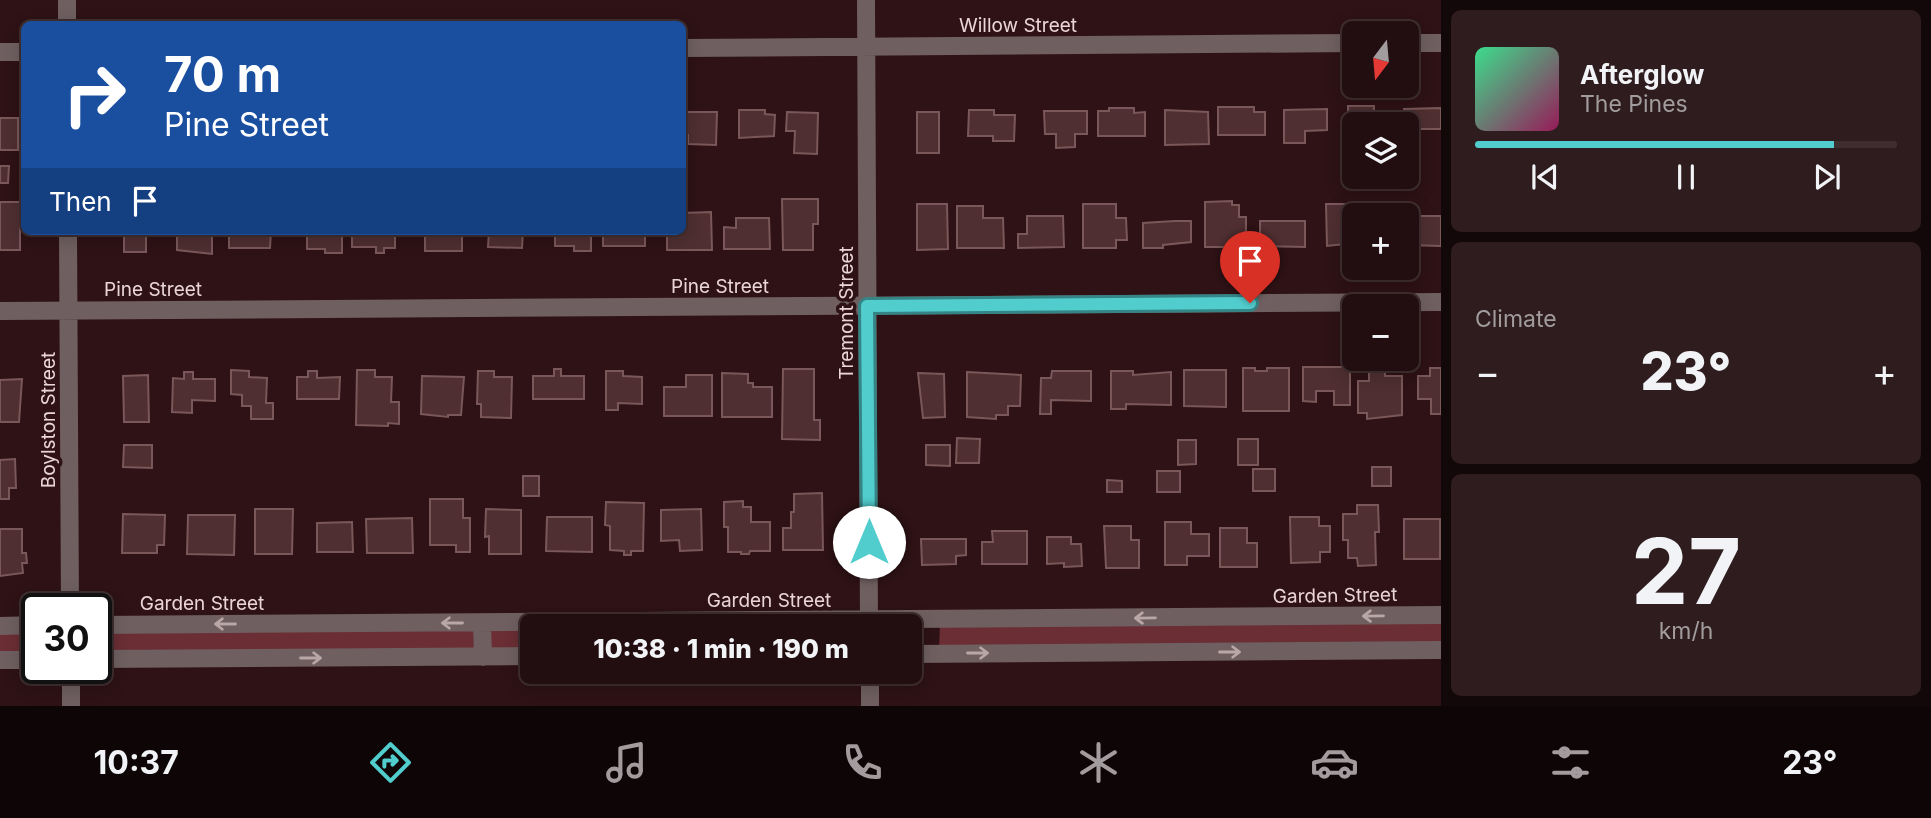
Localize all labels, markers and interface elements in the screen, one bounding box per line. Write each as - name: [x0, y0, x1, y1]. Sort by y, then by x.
- street label: Willow Street: [959, 14, 1077, 37]
- north arrow: [1342, 21, 1419, 98]
- map controls: [1342, 21, 1419, 371]
- text: 70 m: [164, 45, 281, 104]
- icon: right: [49, 49, 140, 140]
- text: Afterglow: [1580, 59, 1704, 90]
- text: The Pines: [1580, 90, 1688, 118]
- text: Pine Street: [164, 105, 329, 144]
- button: layers: [1342, 112, 1419, 189]
- icon: previous: [1526, 158, 1564, 196]
- icon: pause: [1667, 158, 1705, 196]
- icon: next: [1808, 158, 1846, 196]
- icon: arrive: [126, 182, 164, 220]
- text: Then: [49, 186, 112, 217]
- button: +: [1342, 203, 1419, 280]
- pin: [1220, 231, 1280, 303]
- icon: arrive: [1231, 242, 1269, 280]
- street label: Tremont Street: [835, 246, 858, 380]
- street label: Pine Street: [671, 275, 769, 298]
- street label: Pine Street: [104, 278, 202, 301]
- button: −: [1342, 294, 1419, 371]
- text: Climate: [1475, 305, 1557, 333]
- text: 23°: [1640, 340, 1732, 403]
- text: −: [1475, 349, 1500, 395]
- text: +: [1872, 349, 1897, 395]
- street label: Boylston Street: [37, 352, 60, 488]
- position arrow: [832, 505, 906, 579]
- text: 27: [1631, 516, 1741, 626]
- street label: Garden Street: [1273, 583, 1397, 608]
- street label: Garden Street: [707, 589, 831, 612]
- street label: Garden Street: [140, 592, 264, 615]
- speed limit sign: 30: [21, 593, 112, 684]
- one-way arrow: [1362, 609, 1385, 623]
- one-way arrow: [1134, 611, 1157, 625]
- one-way arrow: [441, 616, 464, 630]
- one-way arrow: [214, 617, 237, 631]
- text: km/h: [1659, 617, 1713, 645]
- text: 10:38 · 1 min · 190 m: [593, 633, 849, 664]
- one-way arrow: [1218, 645, 1241, 658]
- one-way arrow: [966, 646, 989, 660]
- one-way arrow: [300, 651, 323, 665]
- icon: directions: [366, 738, 415, 787]
- icon: music: [602, 738, 651, 787]
- icon: phone: [838, 738, 887, 787]
- icon: climate: [1074, 738, 1123, 787]
- icon: car: [1310, 738, 1359, 787]
- icon: filters: [1546, 738, 1595, 787]
- text: 10:37: [94, 743, 179, 782]
- text: 23°: [1782, 743, 1837, 782]

